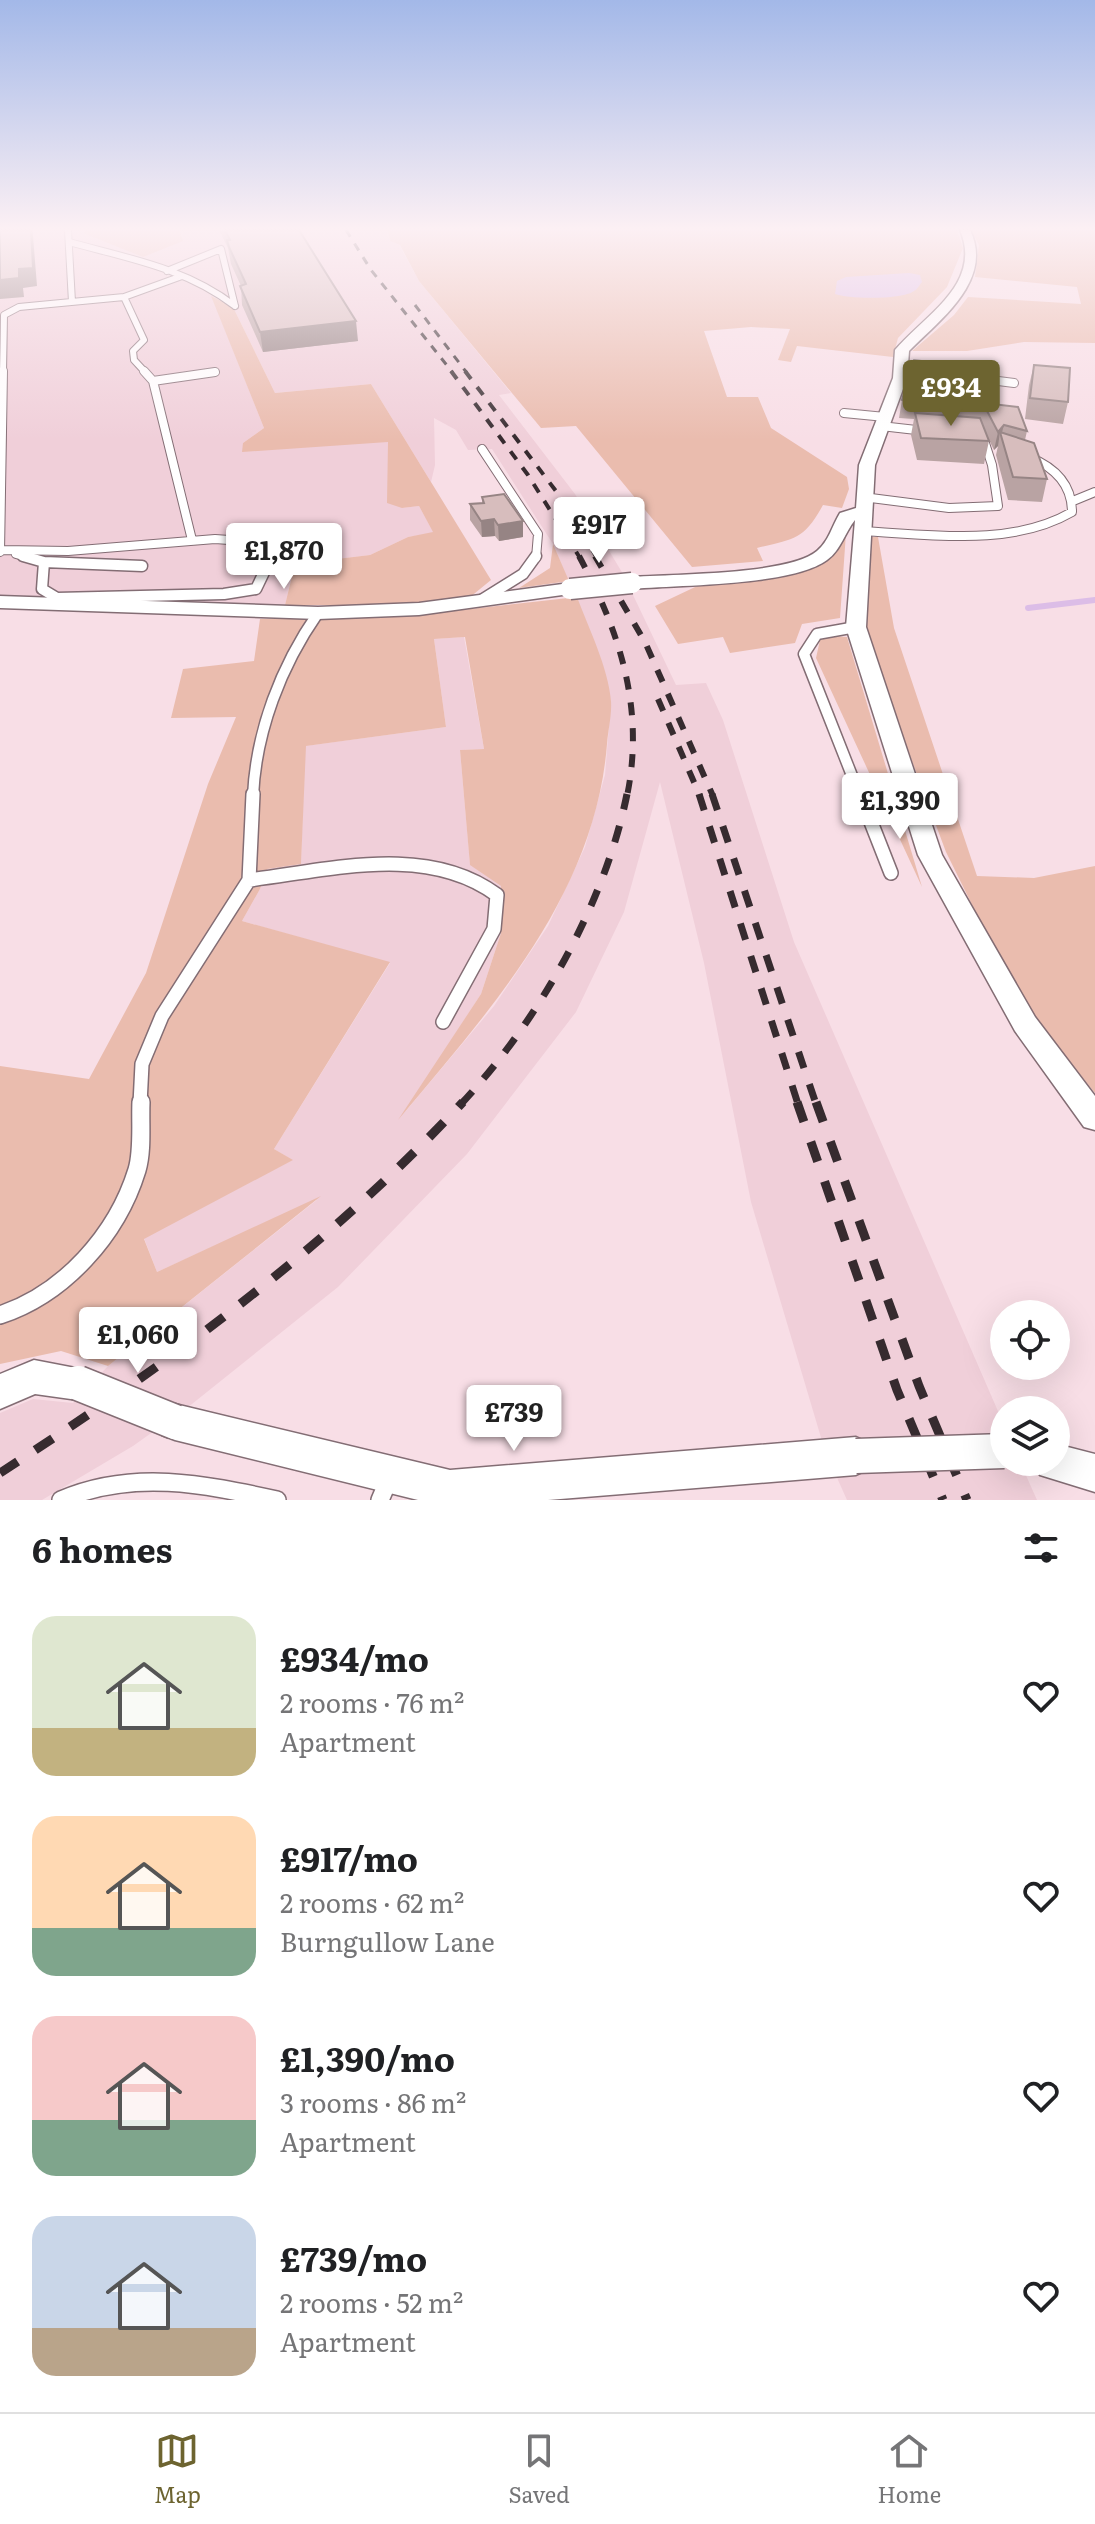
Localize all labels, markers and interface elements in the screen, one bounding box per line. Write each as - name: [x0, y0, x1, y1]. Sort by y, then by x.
- pin: £934: [904, 360, 998, 428]
- text: £934: [921, 366, 981, 405]
- pin: £917: [552, 497, 646, 565]
- text: £917: [572, 503, 626, 542]
- pin: £1,870: [219, 523, 349, 591]
- text: £1,870: [244, 529, 324, 568]
- pin: £1,390: [835, 773, 965, 841]
- text: £1,390: [860, 779, 940, 818]
- map controls: [990, 1300, 1070, 1476]
- button: locate: [990, 1300, 1070, 1380]
- pin: £1,060: [73, 1307, 203, 1375]
- text: £1,060: [97, 1313, 179, 1352]
- pin: £739: [467, 1385, 561, 1453]
- text: £739: [484, 1391, 544, 1430]
- button: layers: [990, 1396, 1070, 1476]
- text: 6 homes: [32, 1523, 172, 1573]
- icon: filters: [1019, 1526, 1063, 1570]
- text: £934/mo: [280, 1632, 429, 1682]
- icon: home: [96, 1648, 192, 1744]
- icon: heart: [1019, 1674, 1063, 1718]
- text: 2 rooms · 76 m²: [280, 1682, 464, 1721]
- text: Apartment: [280, 1721, 416, 1760]
- text: £917/mo: [280, 1832, 418, 1882]
- icon: home: [96, 1848, 192, 1944]
- icon: heart: [1019, 1874, 1063, 1918]
- text: 2 rooms · 62 m²: [280, 1882, 464, 1921]
- text: Burngullow Lane: [280, 1921, 495, 1960]
- text: £1,390/mo: [280, 2032, 455, 2082]
- icon: home: [96, 2048, 192, 2144]
- icon: heart: [1019, 2074, 1063, 2118]
- text: 3 rooms · 86 m²: [280, 2082, 466, 2121]
- text: Apartment: [280, 2121, 416, 2160]
- text: £739/mo: [280, 2232, 427, 2282]
- icon: home: [96, 2248, 192, 2344]
- icon: heart: [1019, 2274, 1063, 2318]
- text: 2 rooms · 52 m²: [280, 2282, 463, 2321]
- text: Apartment: [280, 2321, 416, 2360]
- tab: Map: [154, 2429, 201, 2510]
- tab: Saved: [508, 2429, 570, 2510]
- tab: Home: [878, 2429, 941, 2510]

